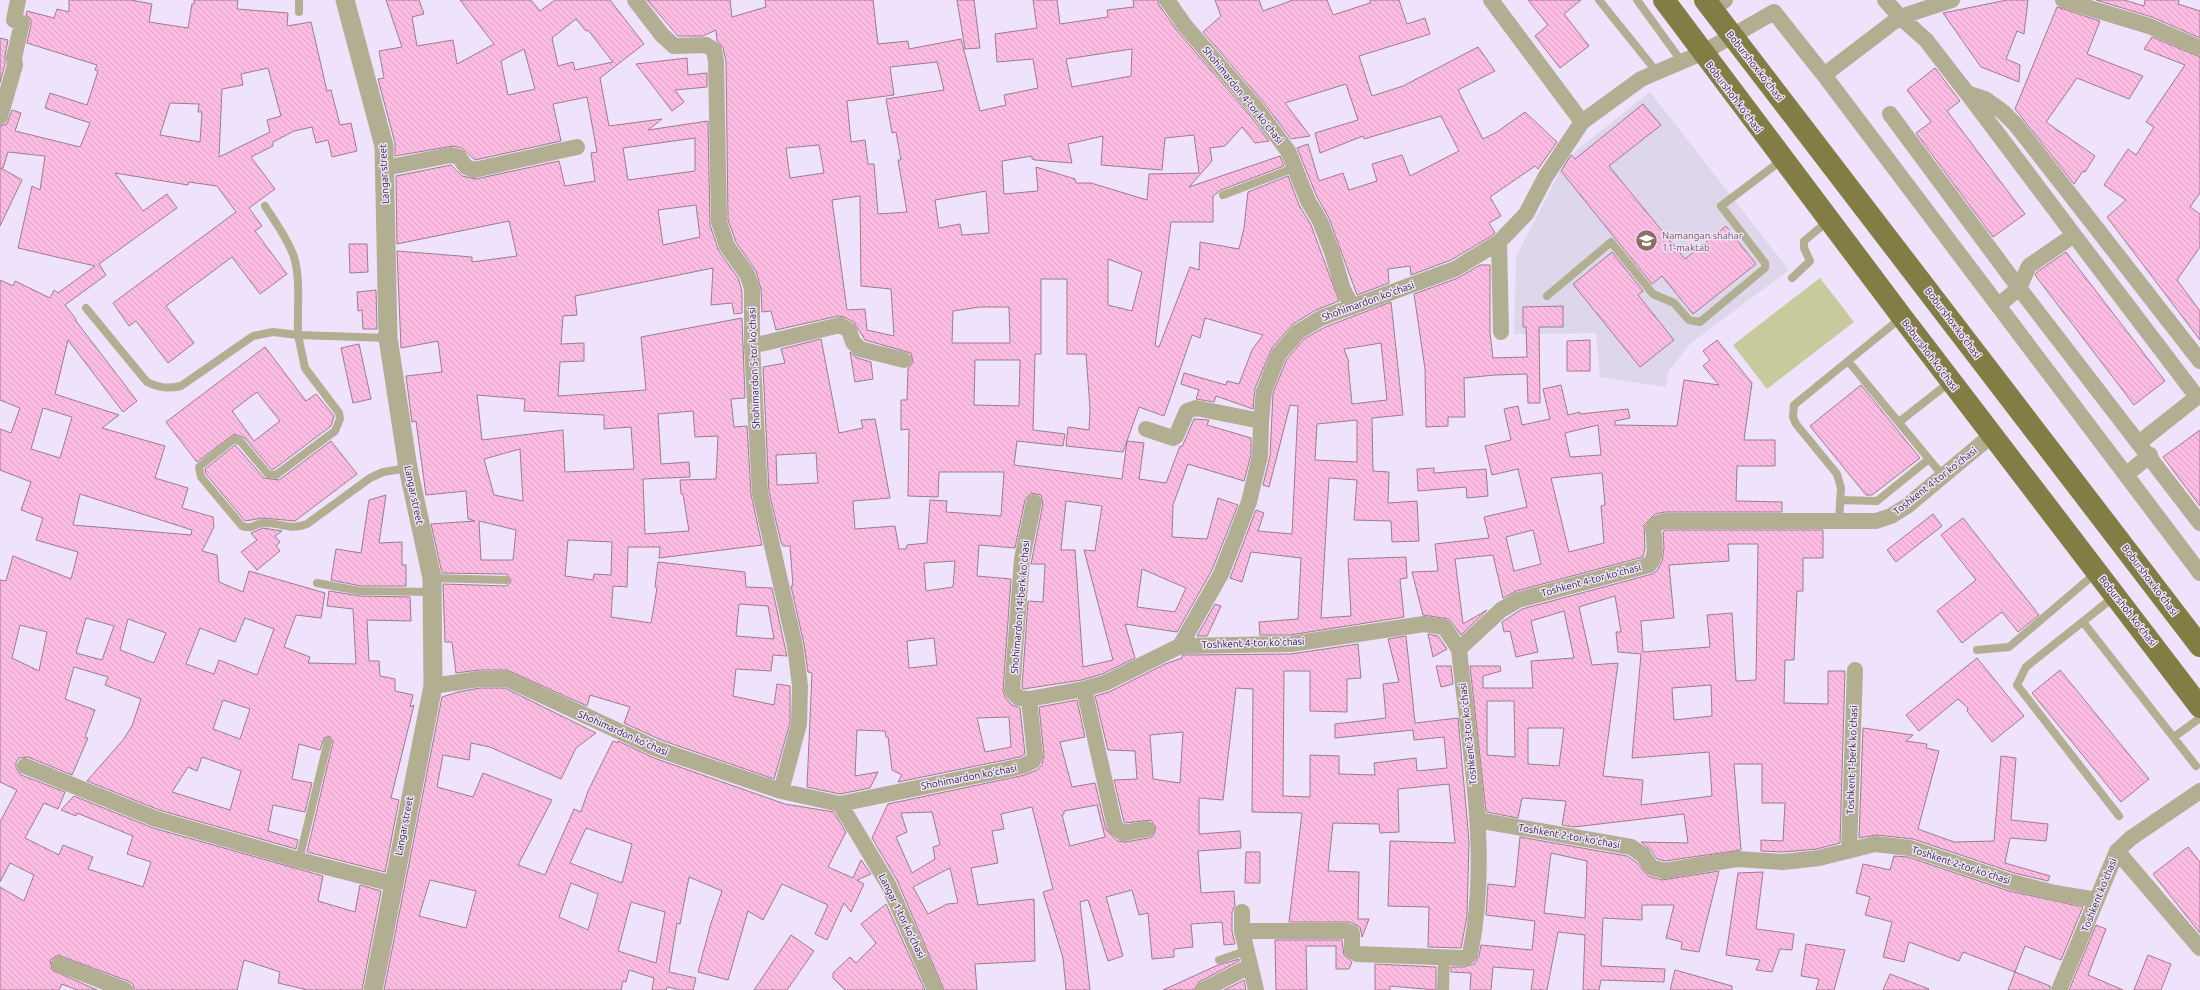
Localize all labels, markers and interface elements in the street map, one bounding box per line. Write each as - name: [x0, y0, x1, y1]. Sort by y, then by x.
- street label: Boburshox ko'chasi: [1724, 29, 1786, 103]
- street label: Shohimardon 4-tor koʻchasi: [1200, 44, 1286, 146]
- street label: Boburshoh koʻchasi: [1704, 59, 1764, 135]
- street label: Langar street: [377, 144, 391, 204]
- school or university icon: Namangan shahar 11-maktab: [1633, 228, 1659, 254]
- place label: Namangan shahar 11-maktab: [1662, 230, 1743, 253]
- street label: Shohimardon koʻchasi: [1320, 279, 1416, 323]
- street label: Boburshox ko'chasi: [1923, 285, 1983, 361]
- street label: Shohimardon 5-tor koʻchasi: [746, 307, 762, 429]
- street label: Boburshoh koʻchasi: [1900, 317, 1960, 393]
- street label: Toshkent 4-tor koʻchasi: [1891, 445, 1979, 517]
- street label: Langar street: [402, 465, 426, 526]
- street label: Shohimardon 14-berk koʻchasi: [1009, 540, 1031, 674]
- street label: Boburshox ko'chasi: [2120, 542, 2180, 618]
- street label: Toshkent 4-tor koʻchasi: [1540, 561, 1642, 599]
- street label: Boburshoh koʻchasi: [2097, 573, 2159, 649]
- street label: Toshkent 4-tor koʻchasi: [1201, 636, 1305, 650]
- street label: Toshkent 3-tor koʻchasi: [1457, 682, 1479, 786]
- street label: Toshkent 1-berk koʻchasi: [1845, 705, 1859, 815]
- street label: Shohimardon koʻchasi: [576, 708, 670, 758]
- street label: Shohimardon koʻchasi: [920, 762, 1018, 792]
- street label: Langar street: [393, 795, 415, 856]
- street label: Toshkent 2-tor koʻchasi: [1517, 822, 1621, 850]
- street label: Toshkent 2-tor koʻchasi: [1910, 844, 2012, 886]
- street label: Toshkent koʻchasi: [2079, 857, 2119, 933]
- street label: Langar 1-tor koʻchasi: [877, 872, 927, 960]

